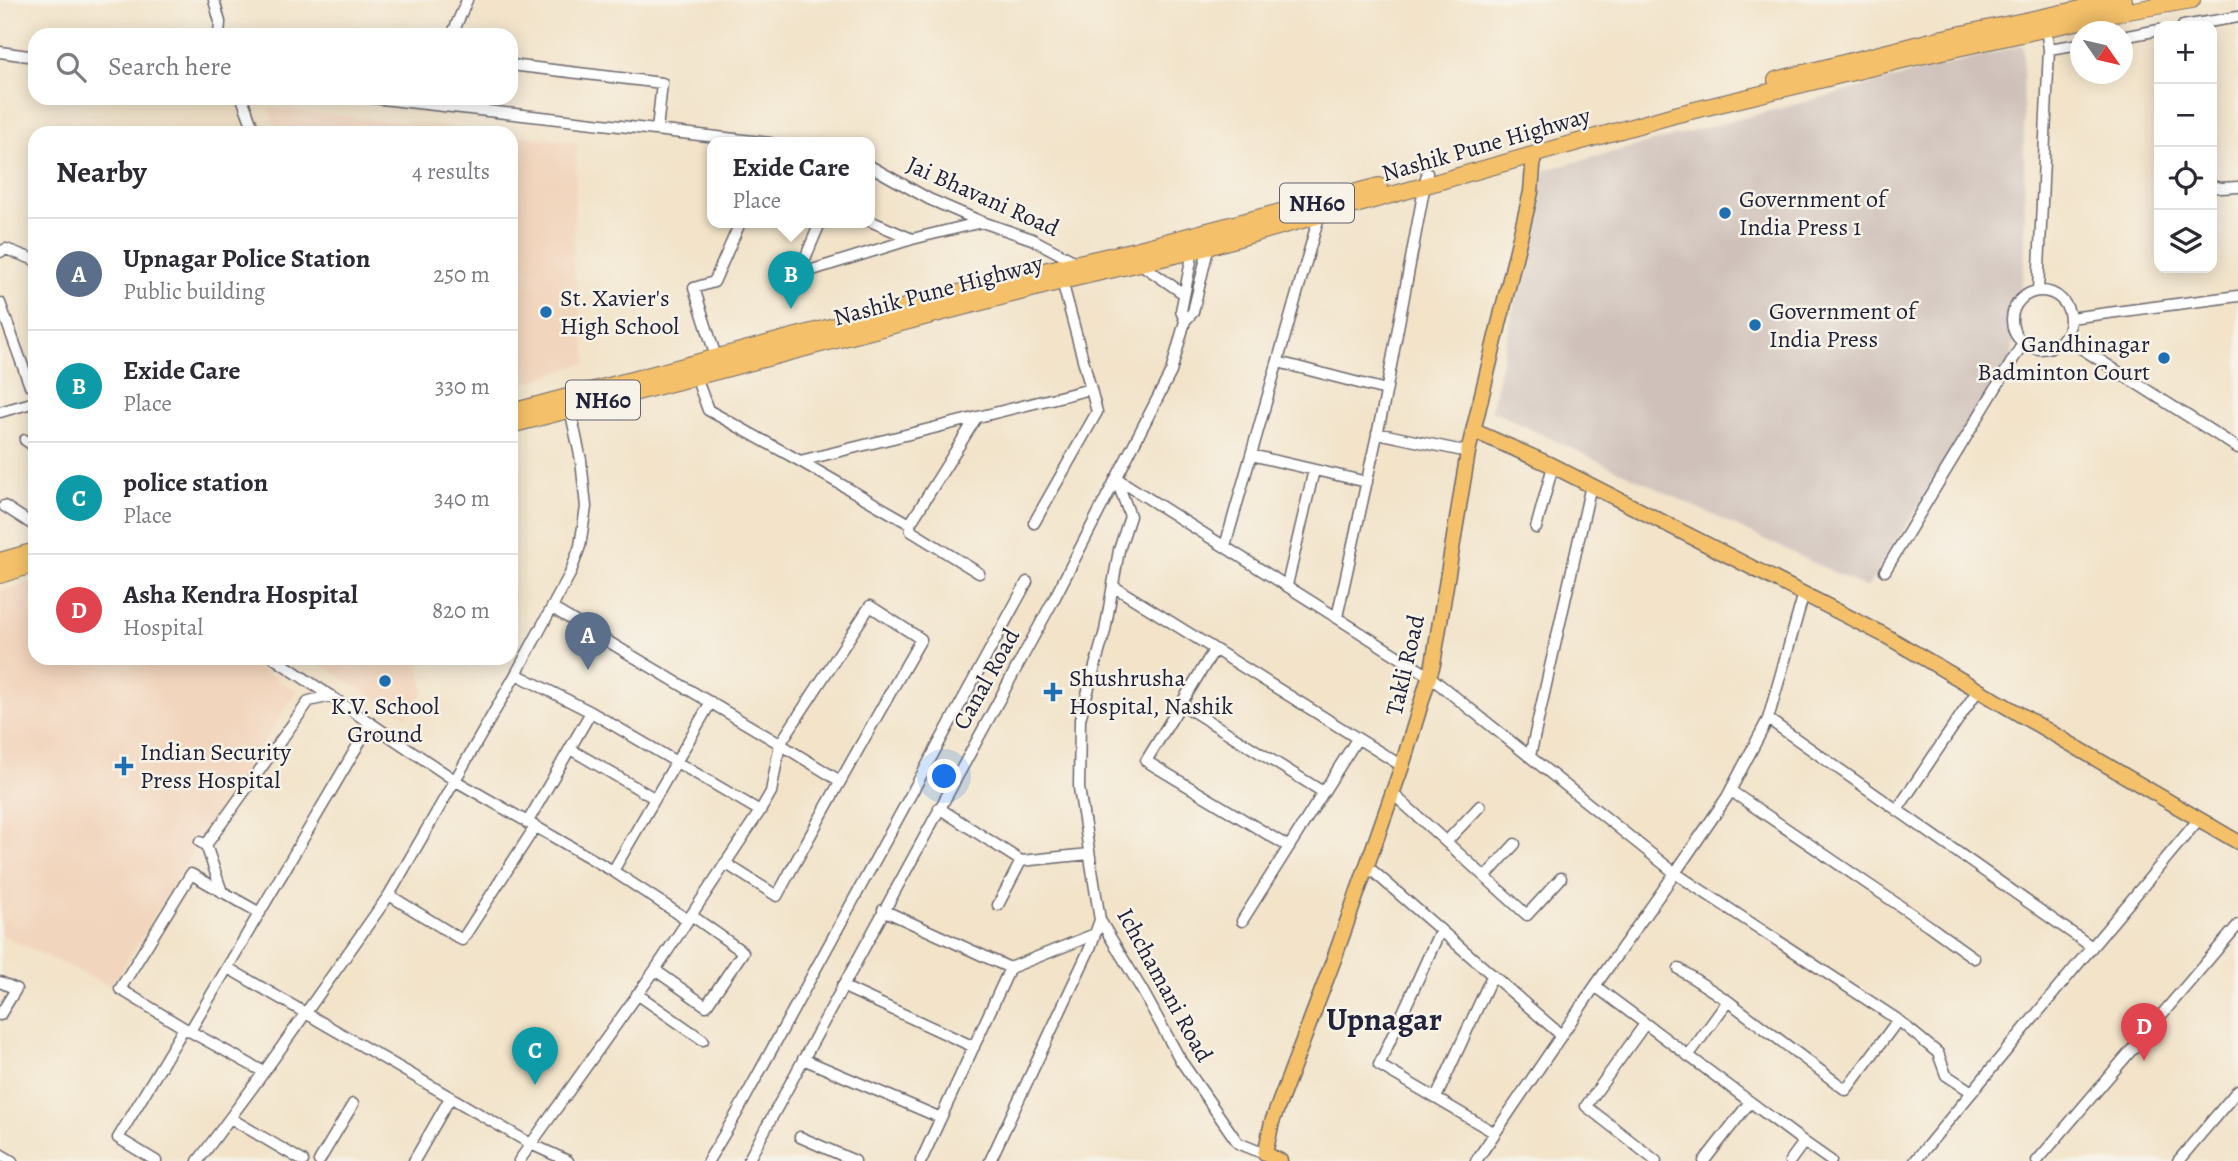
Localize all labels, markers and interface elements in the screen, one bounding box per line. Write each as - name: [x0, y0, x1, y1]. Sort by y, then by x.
- north arrow: [2070, 21, 2133, 84]
- map controls: [2154, 21, 2217, 273]
- button: +: [2154, 21, 2217, 84]
- search box: [28, 28, 518, 105]
- icon: search: [52, 48, 90, 86]
- text: Search here: [108, 49, 232, 84]
- button: −: [2154, 84, 2217, 147]
- street label: Nashik Pune Highway: [1378, 99, 1594, 189]
- popup: [707, 137, 875, 228]
- button: locate: [2154, 147, 2217, 210]
- street label: Jai Bhavani Road: [902, 148, 1064, 244]
- text: Exide Care: [732, 150, 850, 185]
- text: Nearby: [56, 152, 147, 192]
- text: 4 results: [412, 156, 490, 187]
- place label: Government of India Press 1: [1739, 183, 1889, 243]
- road number: NH60: [1280, 184, 1354, 222]
- text: Place: [732, 185, 781, 216]
- marker: Government of India Press 1: [1717, 205, 1733, 221]
- button: layers: [2154, 210, 2217, 273]
- text: Upnagar Police Station: [123, 241, 370, 276]
- street label: Nashik Pune Highway: [830, 247, 1047, 333]
- pin: B: [768, 251, 814, 309]
- text: A: [72, 259, 86, 290]
- text: 250 m: [433, 259, 490, 290]
- text: Public building: [123, 276, 265, 307]
- place label: St. Xavier's High School: [560, 282, 679, 342]
- place label: Government of India Press: [1769, 295, 1919, 355]
- marker: St. Xavier's High School: [538, 304, 554, 320]
- marker: Government of India Press: [1747, 317, 1763, 333]
- place label: Gandhinagar Badminton Court: [1977, 328, 2150, 388]
- marker: Gandhinagar Badminton Court: [2156, 350, 2172, 366]
- text: Exide Care: [123, 353, 241, 388]
- text: B: [72, 371, 86, 402]
- text: 330 m: [435, 371, 490, 402]
- road number: NH60: [566, 380, 640, 420]
- text: Place: [123, 388, 172, 419]
- text: police station: [123, 465, 268, 500]
- text: C: [72, 483, 86, 514]
- text: 340 m: [434, 483, 490, 514]
- text: Place: [123, 500, 172, 531]
- text: Asha Kendra Hospital: [123, 577, 358, 612]
- text: D: [71, 595, 87, 626]
- text: 820 m: [432, 595, 490, 626]
- street label: Takli Road: [1378, 611, 1432, 718]
- text: Hospital: [123, 612, 203, 643]
- pin: A: [565, 612, 611, 670]
- street label: Canal Road: [945, 623, 1027, 735]
- place label: Shushrusha Hospital, Nashik: [1069, 662, 1233, 722]
- marker: K.V. School Ground: [377, 673, 393, 689]
- marker: Shushrusha Hospital, Nashik: [1043, 682, 1063, 702]
- place label: K.V. School Ground: [331, 690, 440, 750]
- place label: Indian Security Press Hospital: [140, 736, 291, 796]
- marker: Indian Security Press Hospital: [114, 756, 134, 776]
- your location: [927, 759, 961, 793]
- street label: Ichchamani Road: [1110, 902, 1221, 1068]
- district label: Upnagar: [1326, 997, 1442, 1041]
- pin: D: [2121, 1003, 2167, 1061]
- pin: C: [512, 1027, 558, 1085]

